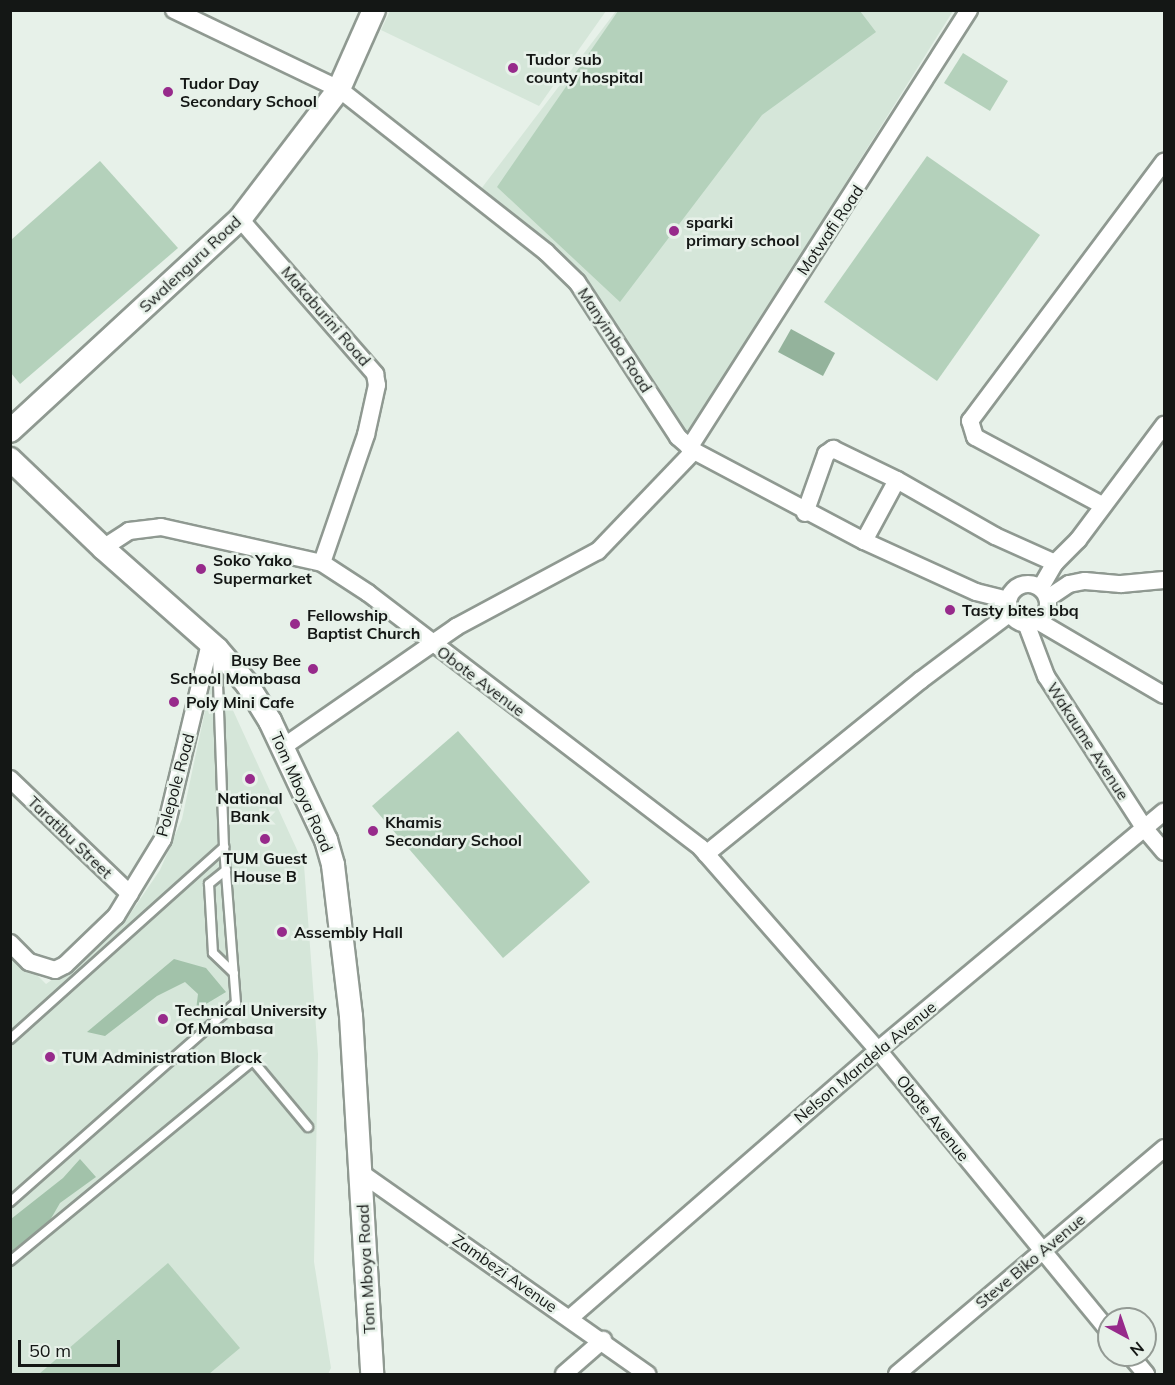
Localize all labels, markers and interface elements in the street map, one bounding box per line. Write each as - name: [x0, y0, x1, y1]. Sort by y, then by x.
- place label: Tudor sub county hospital: [526, 49, 643, 87]
- marker: Tudor sub county hospital: [504, 59, 522, 77]
- place label: Tudor Day Secondary School: [180, 73, 317, 111]
- marker: Tudor Day Secondary School: [161, 85, 175, 99]
- street label: Motwafi Road: [793, 181, 867, 279]
- street label: Swalenguru Road: [135, 212, 245, 316]
- place label: sparki primary school: [686, 212, 799, 250]
- marker: sparki primary school: [667, 224, 681, 238]
- street label: Makaburini Road: [277, 262, 375, 370]
- street label: Manyimbo Road: [574, 284, 656, 396]
- place label: Soko Yako Supermarket: [213, 550, 312, 588]
- marker: Soko Yako Supermarket: [194, 562, 208, 576]
- place label: Tasty bites bbq: [962, 600, 1079, 620]
- marker: Tasty bites bbq: [943, 603, 957, 617]
- place label: Fellowship Baptist Church: [307, 605, 420, 643]
- marker: Fellowship Baptist Church: [288, 617, 302, 631]
- street label: Obote Avenue: [433, 642, 529, 720]
- place label: Busy Bee School Mombasa: [170, 650, 301, 688]
- marker: Busy Bee School Mombasa: [306, 662, 320, 676]
- street label: Wakaume Avenue: [1043, 679, 1133, 803]
- place label: Poly Mini Cafe: [186, 692, 294, 712]
- marker: Poly Mini Cafe: [167, 695, 181, 709]
- street label: Tom Mboya Road: [267, 729, 337, 855]
- street label: Polepole Road: [152, 731, 198, 839]
- marker: National Bank: [243, 772, 257, 786]
- place label: National Bank: [217, 788, 283, 826]
- street label: Taratibu Street: [24, 792, 116, 882]
- place label: Khamis Secondary School: [385, 812, 522, 850]
- marker: Khamis Secondary School: [366, 824, 380, 838]
- marker: TUM Guest House B: [258, 832, 272, 846]
- place label: TUM Guest House B: [223, 848, 307, 886]
- place label: Assembly Hall: [294, 922, 403, 942]
- marker: Assembly Hall: [275, 925, 289, 939]
- street label: Nelson Mandela Avenue: [790, 997, 940, 1127]
- place label: Technical University Of Mombasa: [175, 1000, 327, 1038]
- marker: Technical University Of Mombasa: [156, 1012, 170, 1026]
- place label: TUM Administration Block: [62, 1047, 262, 1067]
- marker: TUM Administration Block: [43, 1050, 57, 1064]
- street label: Obote Avenue: [892, 1071, 974, 1165]
- street label: Tom Mboya Road: [353, 1204, 379, 1334]
- street label: Steve Biko Avenue: [971, 1210, 1089, 1312]
- street label: Zambezi Avenue: [449, 1230, 561, 1316]
- north arrow: [1097, 1307, 1157, 1367]
- scale bar: [21, 1328, 123, 1366]
- text: N: [1126, 1338, 1148, 1361]
- text: 50 m: [29, 1339, 71, 1362]

